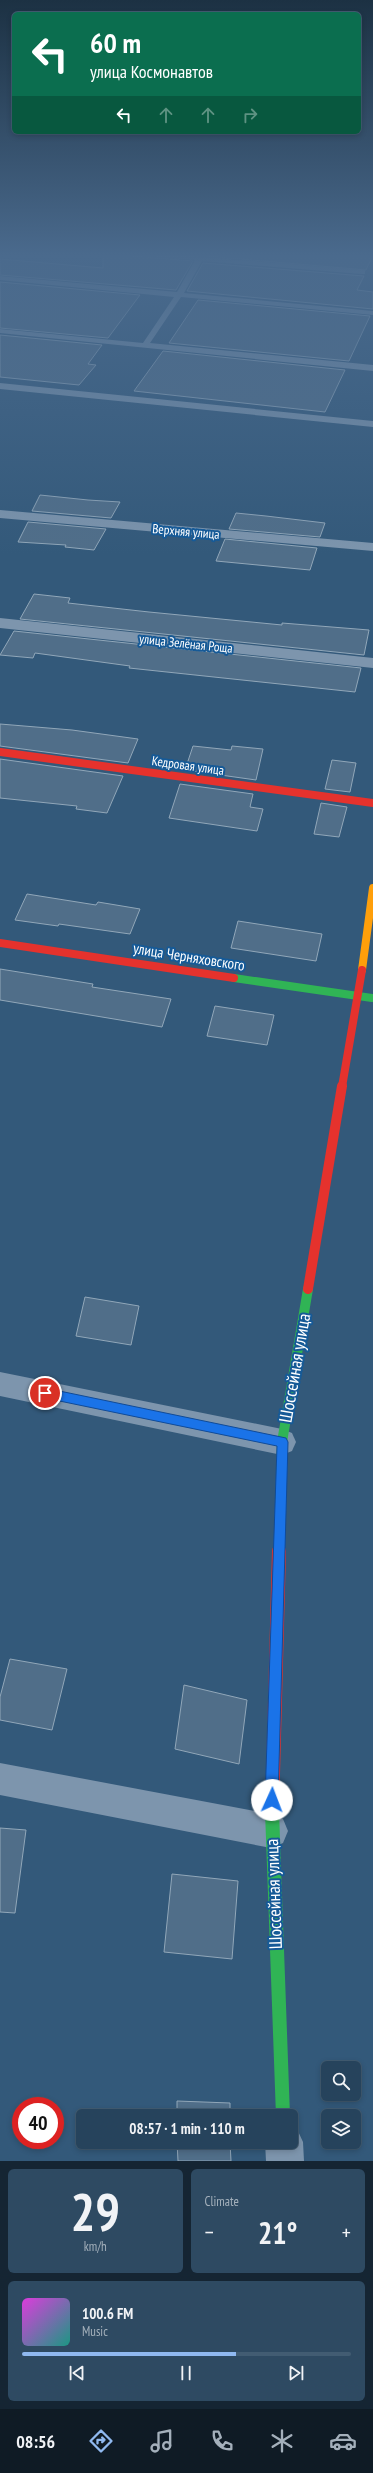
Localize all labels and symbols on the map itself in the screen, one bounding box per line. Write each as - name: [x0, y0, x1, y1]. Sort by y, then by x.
- street label: Верхняя улица: [152, 520, 220, 543]
- street label: улица Зелёная Роща: [138, 630, 233, 657]
- street label: Кедровая улица: [151, 752, 225, 779]
- street label: улица Черняховского: [132, 938, 246, 975]
- street label: Шоссейная улица: [274, 1311, 315, 1424]
- pin: [28, 1376, 62, 1410]
- position arrow: [251, 1779, 293, 1821]
- street label: Шоссейная улица: [260, 1838, 287, 1950]
- speed limit sign: 40: [12, 2097, 64, 2149]

